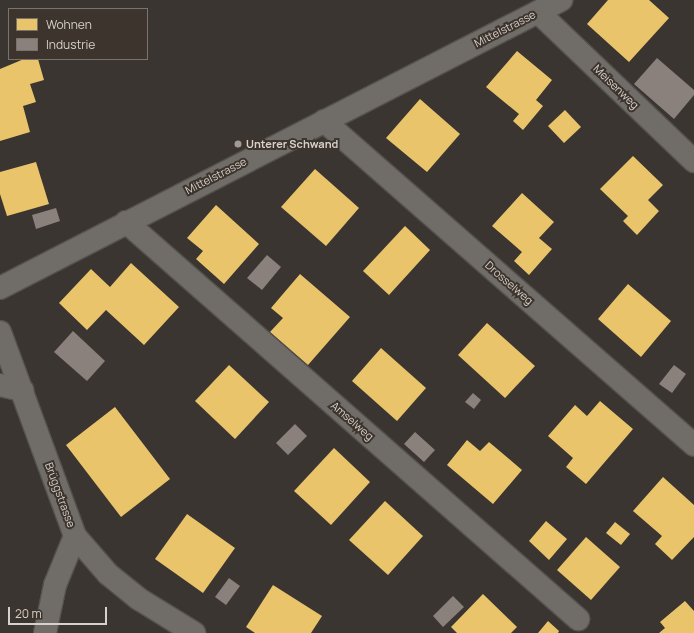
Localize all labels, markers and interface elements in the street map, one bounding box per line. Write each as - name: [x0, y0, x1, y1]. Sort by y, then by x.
- legend: [8, 8, 148, 60]
- street label: Mittelstrasse: [472, 8, 538, 50]
- text: Wohnen: [46, 16, 92, 33]
- text: Industrie: [46, 36, 95, 53]
- street label: Meisenweg: [591, 62, 641, 112]
- place label: Unterer Schwand: [246, 137, 338, 151]
- marker: Unterer Schwand: [233, 139, 243, 149]
- street label: Mittelstrasse: [183, 155, 249, 197]
- street label: Drosselweg: [482, 259, 536, 307]
- street label: Amselweg: [328, 399, 376, 443]
- street label: Brüggstrasse: [42, 461, 78, 529]
- scale bar: [10, 599, 109, 625]
- text: 20 m: [15, 605, 42, 622]

